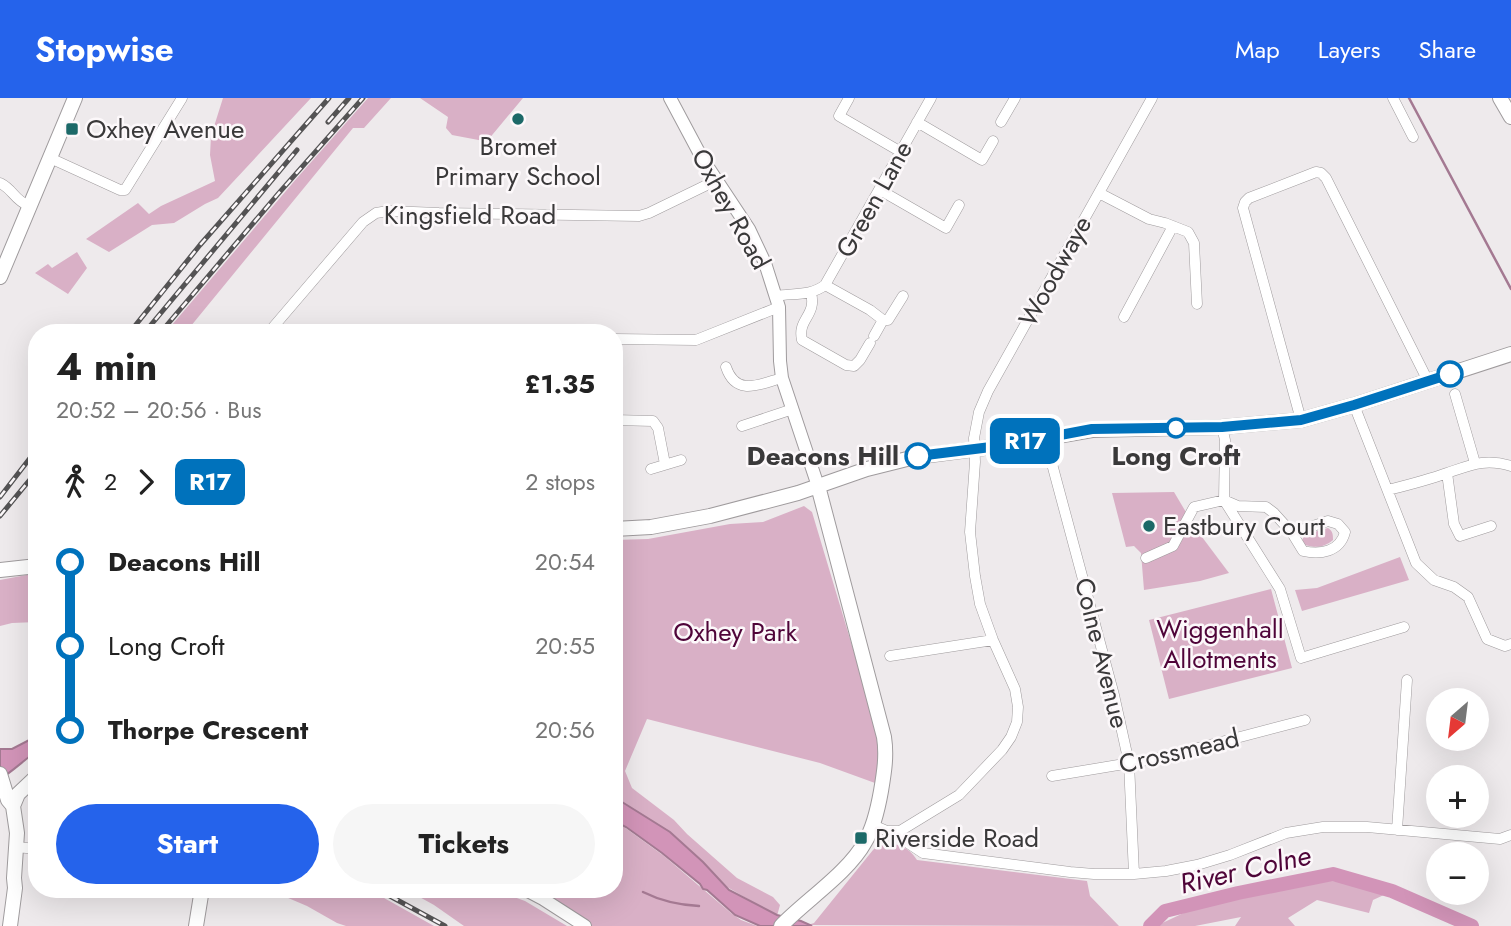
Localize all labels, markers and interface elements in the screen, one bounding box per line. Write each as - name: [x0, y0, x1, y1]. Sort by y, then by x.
- text: Stopwise: [35, 26, 174, 73]
- text: Map: [1235, 32, 1280, 67]
- text: Layers: [1318, 32, 1380, 67]
- text: Share: [1418, 32, 1476, 67]
- place label: Oxhey Avenue: [86, 110, 244, 148]
- marker: Bromet Primary School: [510, 111, 526, 127]
- marker: Oxhey Avenue: [64, 121, 80, 137]
- place label: Bromet Primary School: [435, 127, 601, 195]
- street label: Green Lane: [826, 134, 922, 264]
- street label: Oxhey Road: [682, 141, 780, 277]
- street label: Kingsfield Road: [384, 196, 556, 234]
- street label: Woodwaye: [1009, 209, 1101, 333]
- text: 4 min: [56, 339, 157, 394]
- unlabelled marker: [1437, 361, 1463, 387]
- text: £1.35: [525, 365, 595, 403]
- text: 20:52 – 20:56 · Bus: [56, 393, 262, 427]
- line badge: R17: [985, 418, 1065, 464]
- marker: Long Croft: [1166, 418, 1186, 438]
- text: R17: [1004, 423, 1046, 458]
- place label: Deacons Hill: [747, 437, 899, 475]
- place label: Long Croft: [1112, 437, 1241, 475]
- marker: Deacons Hill: [905, 443, 931, 469]
- icon: walk: [56, 463, 94, 501]
- icon: forward: [127, 463, 165, 501]
- text: R17: [189, 464, 231, 499]
- text: 2: [104, 465, 117, 499]
- text: 2 stops: [525, 465, 595, 499]
- place label: Eastbury Court: [1163, 507, 1326, 545]
- marker: Eastbury Court: [1141, 518, 1157, 534]
- text: Deacons Hill: [108, 543, 260, 581]
- text: 20:54: [535, 545, 595, 579]
- street label: Colne Avenue: [1065, 574, 1139, 732]
- park label: Wiggenhall Allotments: [1156, 610, 1284, 678]
- park label: Oxhey Park: [673, 613, 797, 651]
- text: Long Croft: [108, 627, 224, 665]
- text: 20:55: [535, 629, 595, 663]
- north arrow: [1426, 688, 1489, 751]
- map controls: [1426, 688, 1489, 905]
- text: Thorpe Crescent: [108, 711, 308, 749]
- text: 20:56: [535, 713, 595, 747]
- street label: Crossmead: [1115, 719, 1243, 783]
- button: +: [1426, 765, 1489, 828]
- button: Start: [56, 804, 319, 884]
- button: Tickets: [333, 804, 595, 884]
- place label: Riverside Road: [875, 819, 1039, 857]
- marker: Riverside Road: [853, 830, 869, 846]
- water label: River Colne: [1175, 834, 1315, 904]
- button: −: [1426, 842, 1489, 905]

